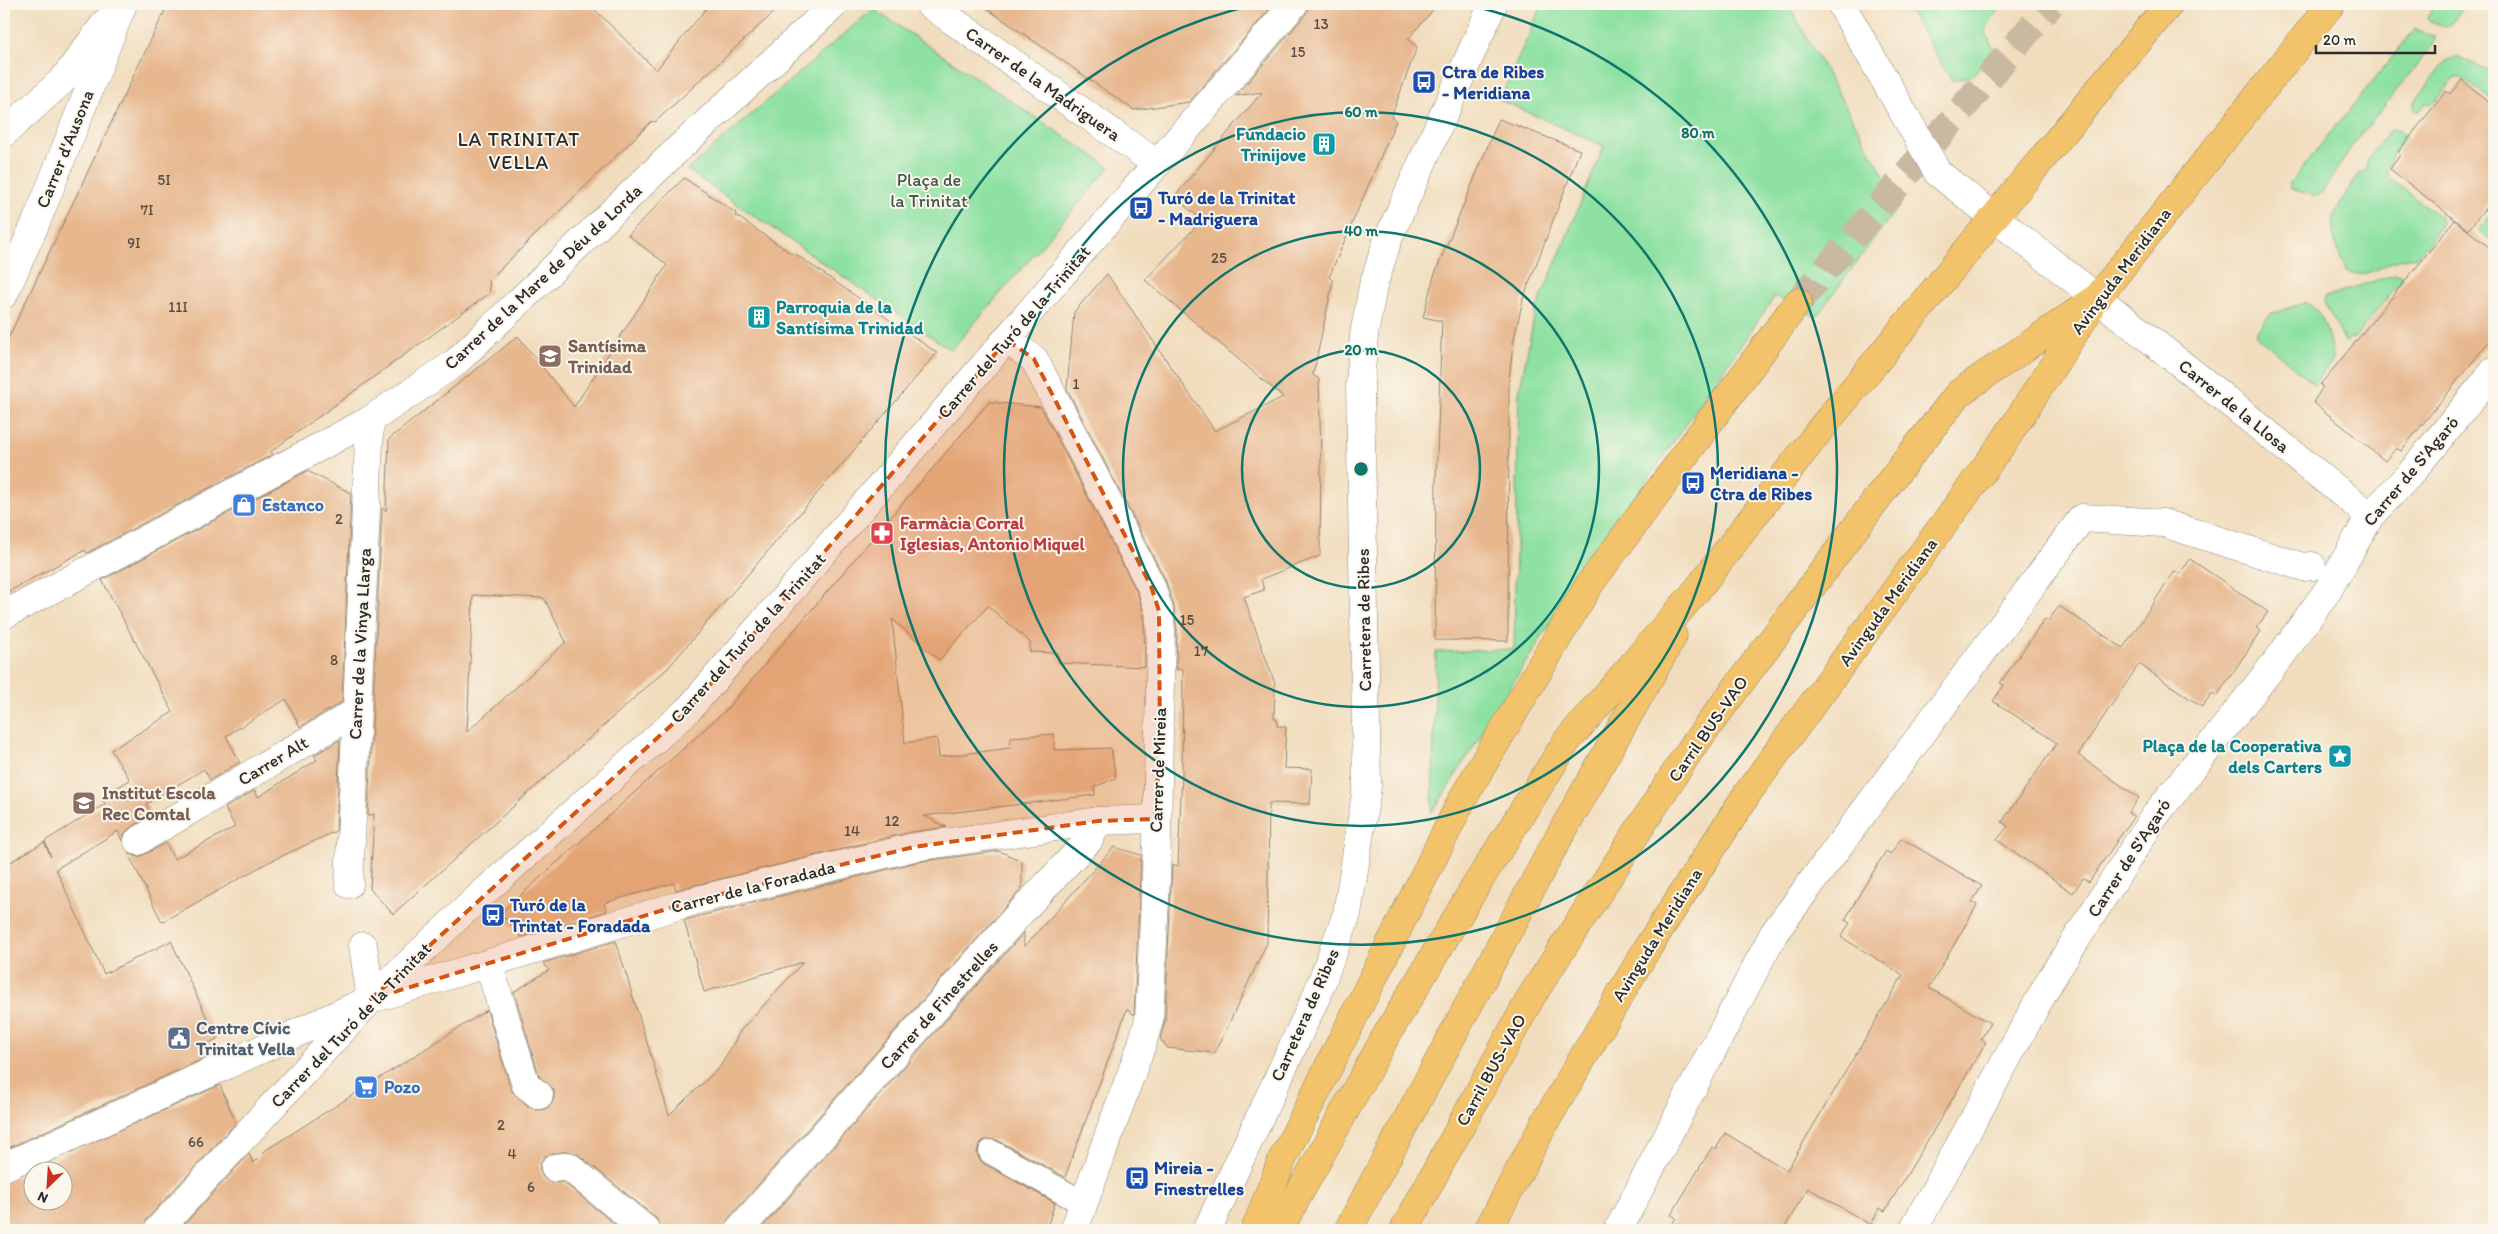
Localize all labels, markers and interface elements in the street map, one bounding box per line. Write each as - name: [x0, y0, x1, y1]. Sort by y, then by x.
- house number: 13: [1313, 15, 1329, 33]
- street label: Carrer de la Madriguera: [961, 22, 1125, 146]
- scale bar: [2316, 22, 2434, 54]
- text: 20 m: [2323, 31, 2357, 49]
- house number: 15: [1291, 43, 1306, 61]
- place label: Ctra de Ribes - Meridiana: [1442, 61, 1544, 104]
- bus stop icon: Ctra de Ribes - Meridiana: [1411, 69, 1437, 95]
- street label: Carrer d'Ausona: [31, 86, 99, 211]
- text: 60 m: [1344, 103, 1378, 121]
- place label: Fundacio Trinijove: [1236, 123, 1306, 166]
- text: 80 m: [1681, 124, 1715, 142]
- district label: LA TRINITAT VELLA: [457, 127, 581, 174]
- building icon: Fundacio Trinijove: [1311, 131, 1337, 157]
- park label: Plaça de la Trinitat: [890, 169, 968, 212]
- house number: 5I: [157, 171, 171, 189]
- street label: Carrer de la Mare de Déu de Lorda: [440, 180, 646, 374]
- place label: Turó de la Trinitat - Madriguera: [1157, 187, 1296, 230]
- bus stop icon: Turó de la Trinitat - Madriguera: [1128, 195, 1154, 221]
- house number: 7I: [140, 201, 154, 219]
- street label: Avinguda Meridiana: [2066, 203, 2176, 339]
- text: 40 m: [1344, 222, 1379, 240]
- house number: 9I: [127, 234, 141, 252]
- street label: Carrer del Turó de la Trinitat: [933, 241, 1095, 423]
- house number: 25: [1211, 249, 1227, 267]
- place label: Parroquia de la Santísima Trinidad: [776, 296, 924, 339]
- house number: 11I: [168, 298, 188, 316]
- building icon: Parroquia de la Santísima Trinidad: [746, 304, 772, 330]
- place label: Santísima Trinidad: [567, 335, 647, 378]
- text: 20 m: [1344, 341, 1378, 359]
- school or university icon: Santísima Trinidad: [537, 343, 563, 369]
- street label: Carrer de la Llosa: [2174, 355, 2294, 458]
- house number: 1: [1073, 375, 1080, 393]
- street label: Carrer de S'Agaró: [2358, 411, 2464, 531]
- centre of rings: [1352, 460, 1370, 478]
- place label: Meridiana - Ctra de Ribes: [1710, 462, 1812, 505]
- bus stop icon: Meridiana - Ctra de Ribes: [1680, 470, 1706, 496]
- shop icon: Estanco: [231, 492, 257, 518]
- place label: Estanco: [262, 494, 324, 516]
- house number: 2: [335, 510, 343, 528]
- place label: Farmàcia Corral Iglesias, Antonio Miquel: [900, 512, 1086, 555]
- pharmacy icon: Farmàcia Corral Iglesias, Antonio Miquel: [869, 520, 895, 546]
- street label: Avinguda Meridiana: [1834, 533, 1942, 670]
- street label: Carrer de la Vinya Llarga: [344, 547, 376, 740]
- street label: Carrer del Turó de la Trinitat: [666, 548, 831, 728]
- street label: Carretera de Ribes: [1352, 548, 1376, 692]
- house number: 15: [1180, 611, 1195, 629]
- house number: 17: [1194, 642, 1209, 660]
- house number: 8: [330, 651, 338, 669]
- street label: Carril BUS-VAO: [1663, 672, 1753, 786]
- street label: Carrer de Mireia: [1145, 706, 1171, 833]
- street label: Carrer Alt: [234, 731, 312, 791]
- place label: Plaça de la Cooperativa dels Carters: [2142, 735, 2323, 778]
- place icon: Plaça de la Cooperativa dels Carters: [2327, 743, 2353, 769]
- place label: Institut Escola Rec Comtal: [102, 782, 216, 825]
- school or university icon: Institut Escola Rec Comtal: [71, 790, 97, 816]
- street label: Carrer de S'Agaró: [2082, 794, 2176, 922]
- house number: 12: [885, 812, 900, 830]
- house number: 14: [844, 822, 860, 840]
- street label: Carrer de la Foradada: [669, 856, 838, 918]
- street label: Avinguda Meridiana: [1607, 864, 1707, 1006]
- place label: Turó de la Trintat - Foradada: [509, 894, 651, 937]
- bus stop icon: Turó de la Trintat - Foradada: [480, 902, 506, 928]
- street label: Carrer de Finestrelles: [875, 936, 1003, 1074]
- street label: Carrer del Turó de la Trinitat: [266, 937, 436, 1113]
- street label: Carretera de Ribes: [1266, 945, 1344, 1085]
- street label: Carril BUS-VAO: [1451, 1010, 1531, 1130]
- place label: Centre Cívic Trinitat Vella: [195, 1017, 295, 1060]
- public building icon: Centre Cívic Trinitat Vella: [166, 1025, 192, 1051]
- supermarket icon: Pozo: [353, 1074, 379, 1100]
- place label: Pozo: [384, 1076, 420, 1098]
- house number: 2: [497, 1116, 505, 1134]
- house number: 66: [188, 1133, 204, 1151]
- house number: 4: [507, 1145, 517, 1163]
- place label: Mireia - Finestrelles: [1154, 1157, 1244, 1200]
- north arrow: [22, 1162, 72, 1212]
- bus stop icon: Mireia - Finestrelles: [1124, 1165, 1150, 1191]
- house number: 6: [527, 1178, 535, 1196]
- text: N: [35, 1188, 51, 1207]

